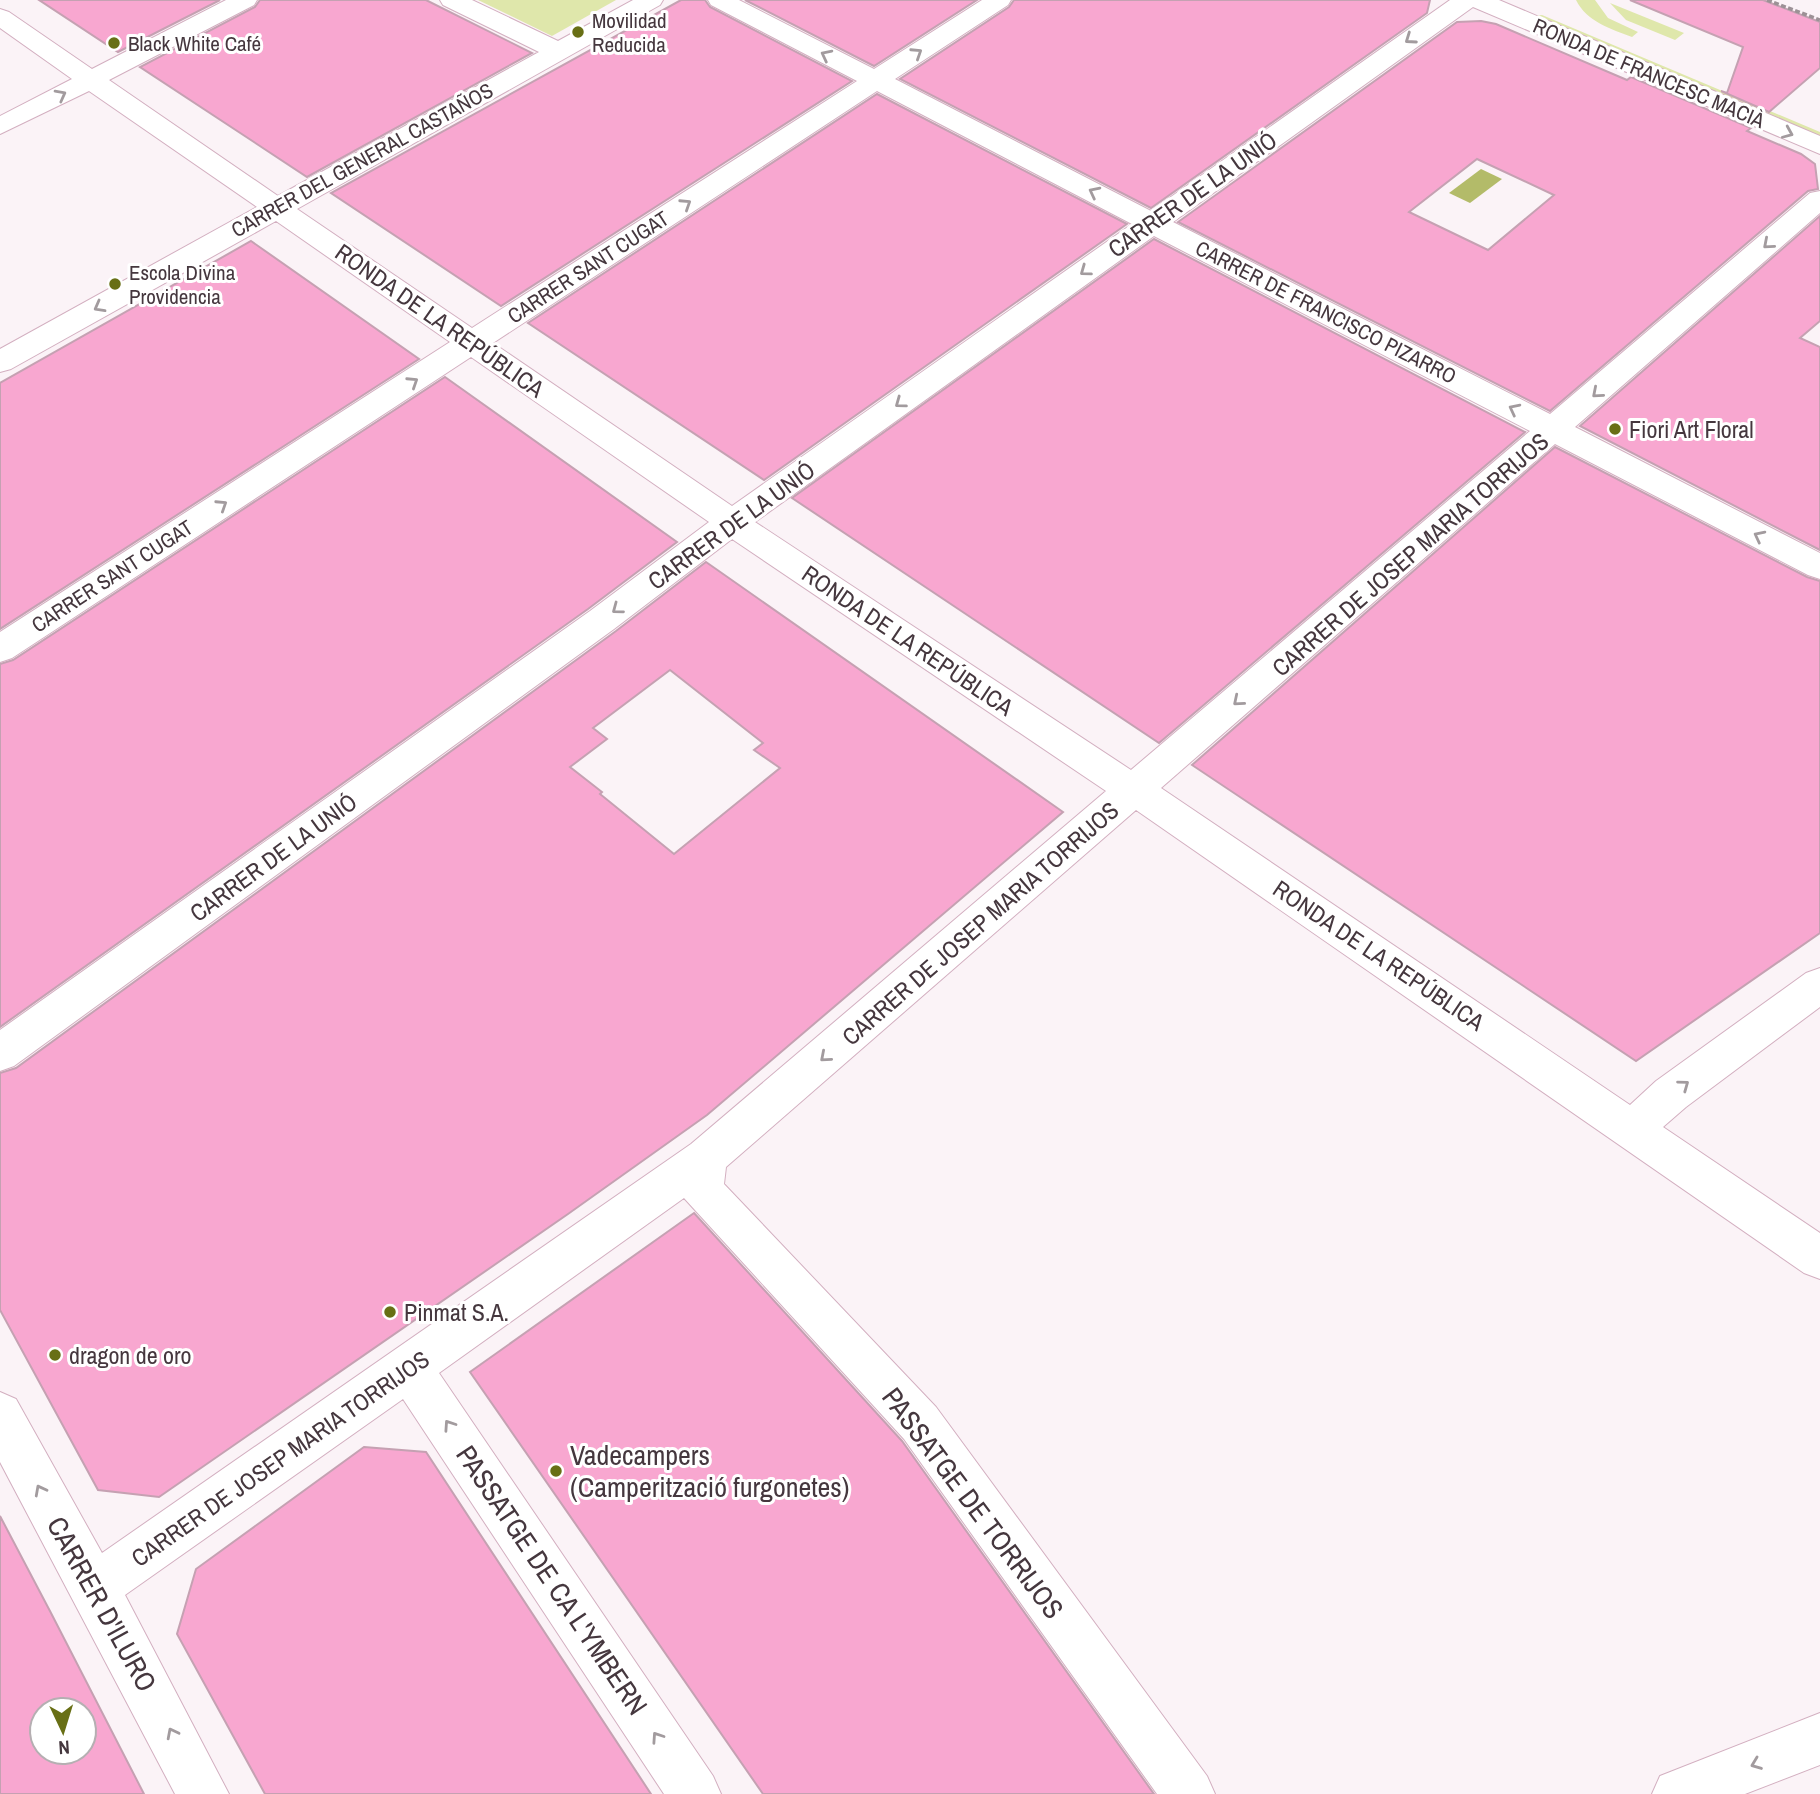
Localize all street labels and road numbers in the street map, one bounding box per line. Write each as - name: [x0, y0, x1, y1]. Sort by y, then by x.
- street label: RONDA DE FRANCESC MACIÀ: [1529, 11, 1770, 135]
- street label: CARRER DEL GENERAL CASTAÑOS: [226, 76, 498, 244]
- street label: CARRER DE LA UNIÓ: [1101, 124, 1283, 264]
- street label: CARRER SANT CUGAT: [502, 204, 675, 330]
- street label: CARRER DE FRANCISCO PIZARRO: [1191, 233, 1461, 391]
- street label: RONDA DE LA REPÚBLICA: [329, 236, 552, 405]
- street label: CARRER DE JOSEP MARIA TORRIJOS: [1265, 425, 1555, 683]
- street label: CARRER DE LA UNIÓ: [641, 454, 821, 596]
- street label: CARRER SANT CUGAT: [26, 513, 199, 639]
- street label: RONDA DE LA REPÚBLICA: [796, 557, 1021, 723]
- street label: CARRER DE LA UNIÓ: [183, 786, 363, 928]
- street label: CARRER DE JOSEP MARIA TORRIJOS: [835, 794, 1125, 1052]
- street label: RONDA DE LA REPÚBLICA: [1267, 872, 1492, 1038]
- street label: CARRER DE JOSEP MARIA TORRIJOS: [125, 1343, 435, 1573]
- street label: PASSATGE DE TORRIJOS: [873, 1380, 1073, 1626]
- street label: PASSATGE DE CA L'YMBERN: [447, 1438, 657, 1722]
- street label: CARRER D'ILURO: [38, 1510, 166, 1698]

